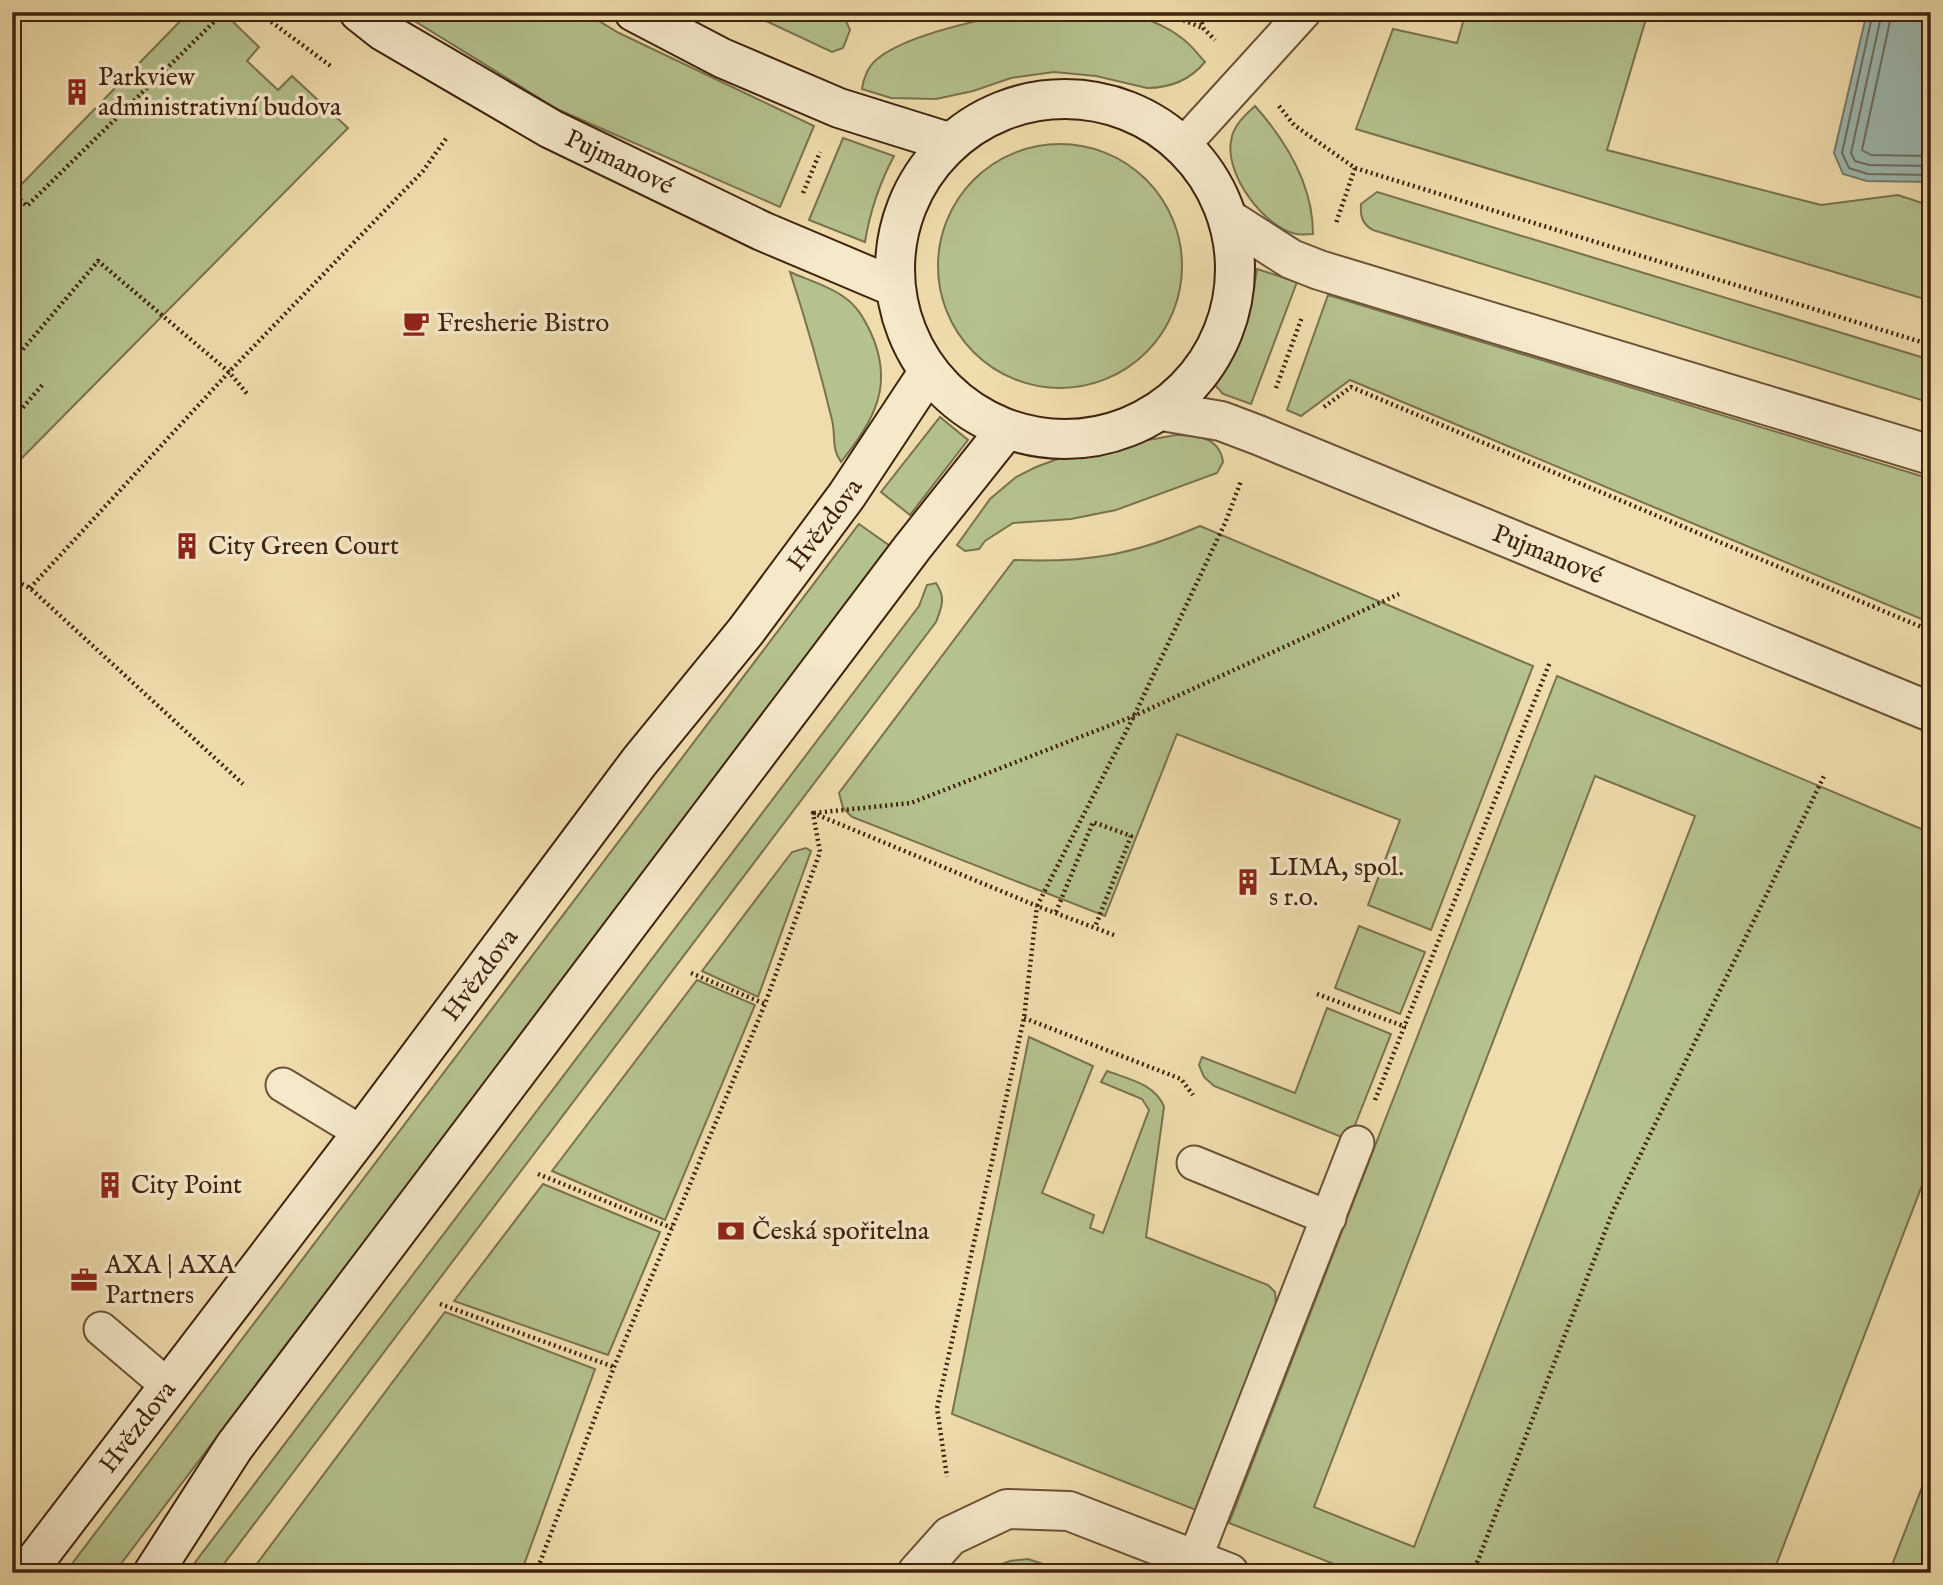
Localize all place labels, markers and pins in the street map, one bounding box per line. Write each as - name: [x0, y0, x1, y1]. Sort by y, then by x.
- place label: Parkview administrativní budova: [98, 61, 342, 124]
- building icon: Parkview administrativní budova: [62, 77, 92, 107]
- place label: Fresherie Bistro: [437, 307, 609, 340]
- cafe icon: Fresherie Bistro: [401, 308, 431, 338]
- place label: City Green Court: [208, 530, 399, 563]
- building icon: City Green Court: [172, 531, 202, 561]
- place label: LIMA, spol. s r.o.: [1269, 851, 1404, 914]
- building icon: LIMA, spol. s r.o.: [1233, 867, 1263, 897]
- place label: City Point: [131, 1169, 242, 1202]
- building icon: City Point: [95, 1170, 125, 1200]
- place label: Česká spořitelna: [752, 1215, 930, 1248]
- bank icon: Česká spořitelna: [716, 1216, 746, 1246]
- place label: AXA | AXA Partners: [104, 1249, 236, 1312]
- office icon: AXA | AXA Partners: [69, 1265, 99, 1295]

